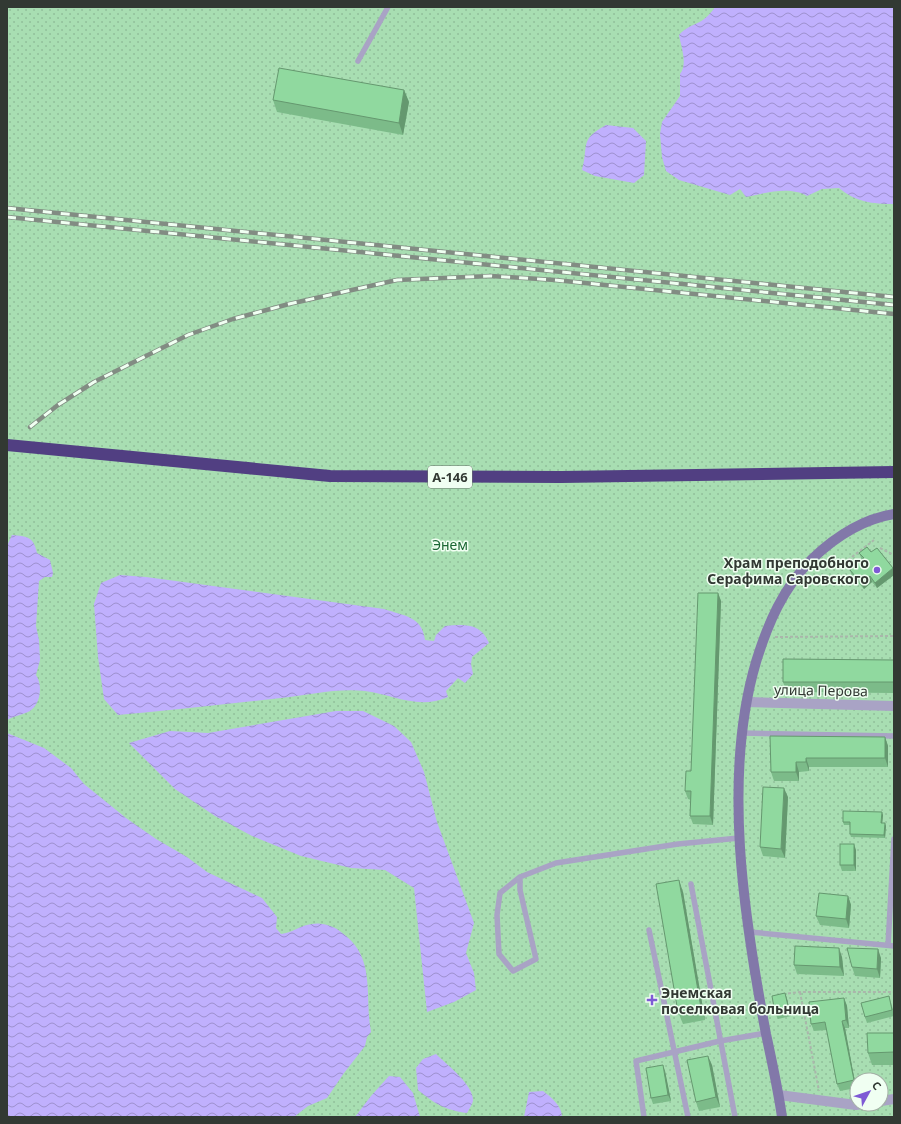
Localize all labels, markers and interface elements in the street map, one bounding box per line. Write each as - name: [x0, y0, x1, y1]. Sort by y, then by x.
- road number: А-146: [428, 466, 472, 488]
- park label: Энем: [432, 535, 468, 554]
- place label: Храм преподобного Серафима Саровского: [707, 553, 869, 588]
- marker: Храм преподобного Серафима Саровского: [872, 565, 882, 575]
- street label: улица Перова: [774, 680, 868, 700]
- place label: Энемская поселковая больница: [661, 983, 819, 1018]
- marker: Энемская поселковая больница: [646, 994, 658, 1006]
- north arrow: [849, 1072, 889, 1112]
- text: С: [869, 1078, 885, 1093]

